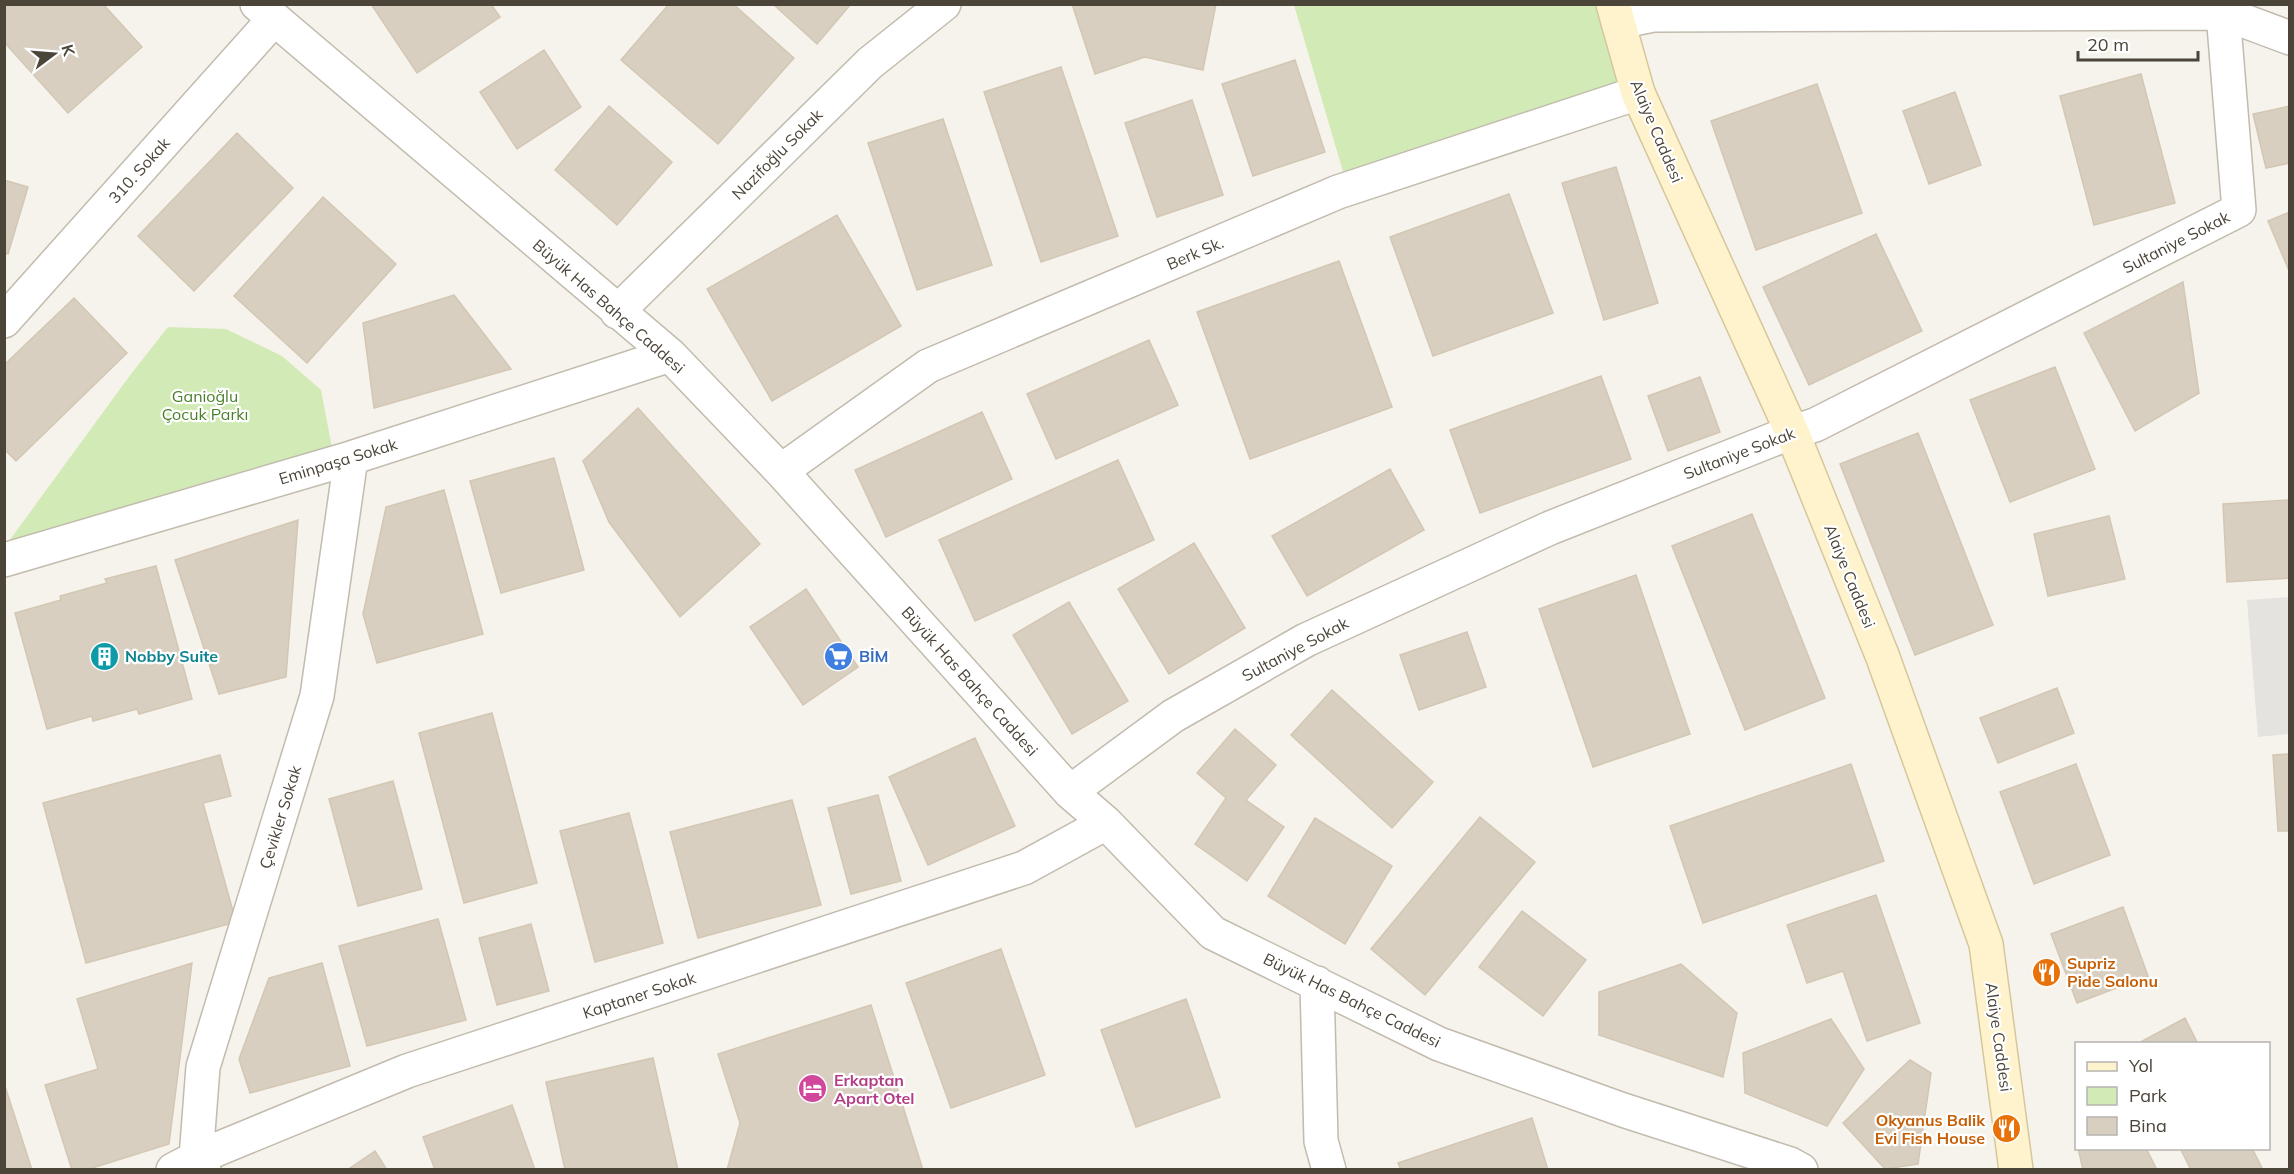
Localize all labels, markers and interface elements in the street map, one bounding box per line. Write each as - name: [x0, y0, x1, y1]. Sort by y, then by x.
- north arrow: [24, 24, 84, 84]
- scale bar: [2078, 24, 2198, 62]
- text: 20 m: [2087, 33, 2129, 56]
- text: K: [57, 42, 80, 59]
- street label: Alaiye Caddesi: [1626, 76, 1688, 186]
- street label: Nazifoğlu Sokak: [728, 104, 827, 203]
- street label: 310. Sokak: [104, 132, 174, 207]
- street label: Sultaniye Sokak: [2119, 206, 2234, 278]
- street label: Berk Sk.: [1164, 232, 1226, 274]
- street label: Büyük Has Bahçe Caddesi: [529, 235, 689, 377]
- park label: Ganioğlu Çocuk Parkı: [162, 386, 248, 424]
- street label: Sultaniye Sokak: [1680, 422, 1798, 483]
- street label: Eminpaşa Sokak: [276, 433, 400, 488]
- street label: Alaiye Caddesi: [1820, 521, 1880, 631]
- street label: Büyük Has Bahçe Caddesi: [897, 602, 1043, 760]
- street label: Sultaniye Sokak: [1238, 612, 1352, 685]
- building icon: Nobby Suite: [88, 640, 120, 672]
- supermarket icon: BİM: [822, 640, 854, 672]
- place label: Nobby Suite: [125, 646, 218, 666]
- place label: BİM: [859, 646, 889, 666]
- street label: Çevikler Sokak: [255, 762, 305, 871]
- street label: Büyük Has Bahçe Caddesi: [1260, 948, 1444, 1052]
- place label: Supriz Pide Salonu: [2067, 953, 2158, 991]
- restaurant icon: Supriz Pide Salonu: [2030, 956, 2062, 988]
- street label: Kaptaner Sokak: [580, 967, 699, 1023]
- street label: Alaiye Caddesi: [1981, 981, 2017, 1093]
- legend: [2075, 1042, 2270, 1150]
- text: Yol: [2128, 1054, 2153, 1077]
- place label: Erkaptan Apart Otel: [834, 1070, 915, 1108]
- hotel icon: Erkaptan Apart Otel: [797, 1073, 829, 1105]
- text: Park: [2129, 1084, 2168, 1107]
- place label: Okyanus Balik Evi Fish House: [1875, 1110, 1986, 1148]
- restaurant icon: Okyanus Balik Evi Fish House: [1990, 1113, 2022, 1145]
- text: Bina: [2129, 1114, 2167, 1137]

